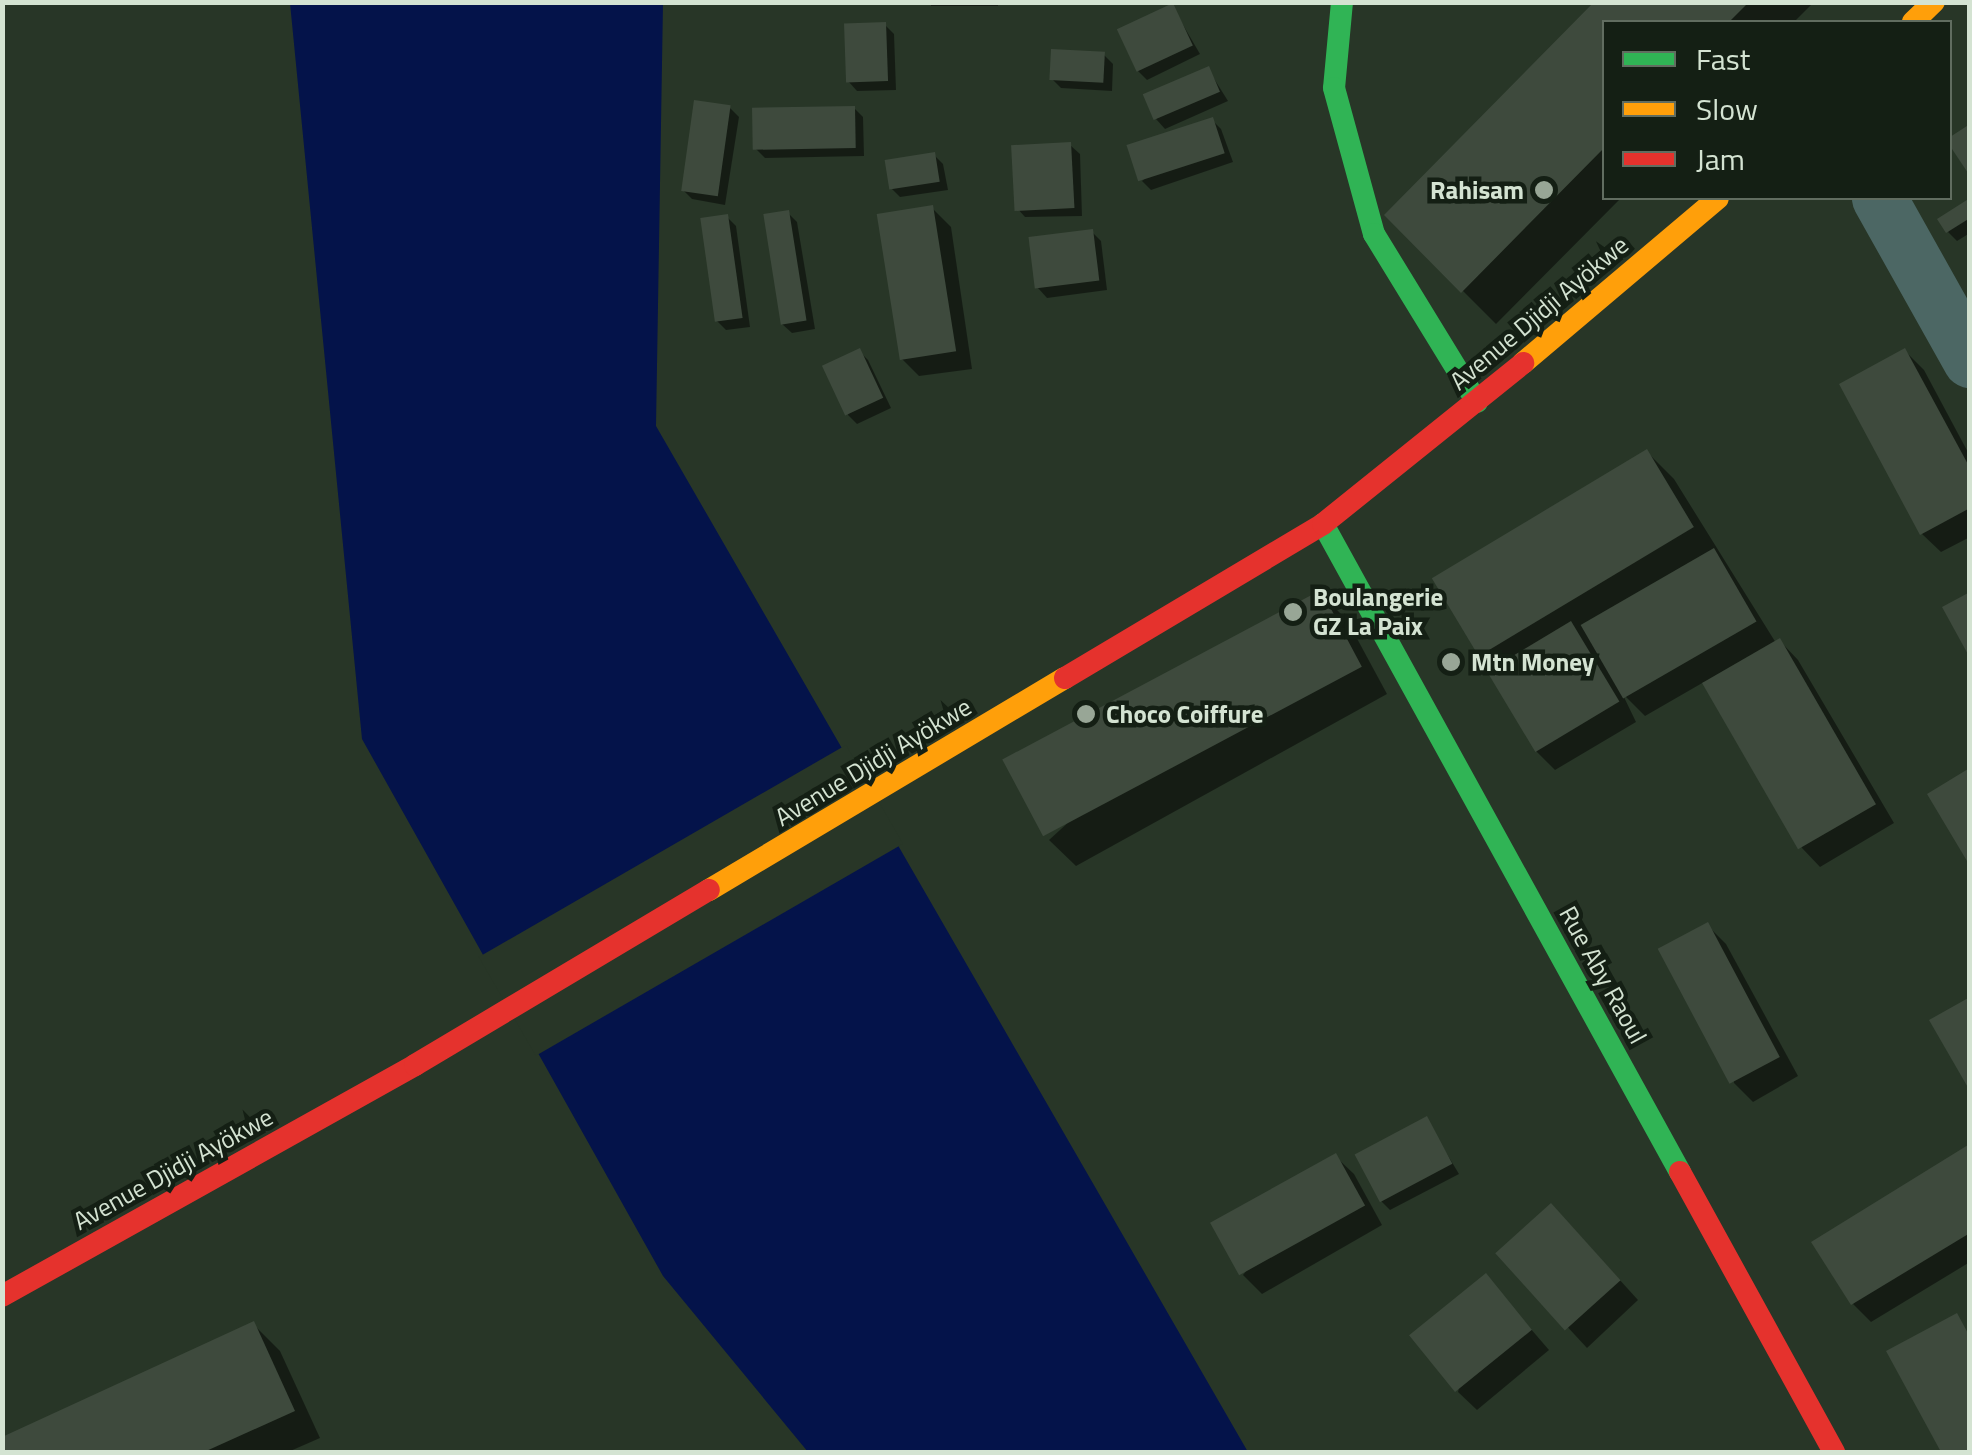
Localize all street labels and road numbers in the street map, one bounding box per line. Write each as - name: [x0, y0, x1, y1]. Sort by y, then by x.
- street label: Avenue Djidji Ayökwe: [1444, 230, 1634, 396]
- street label: Avenue Djidji Ayökwe: [769, 692, 977, 832]
- street label: Rue Aby Raoul: [1553, 901, 1653, 1049]
- street label: Avenue Djidji Ayökwe: [68, 1102, 278, 1236]

